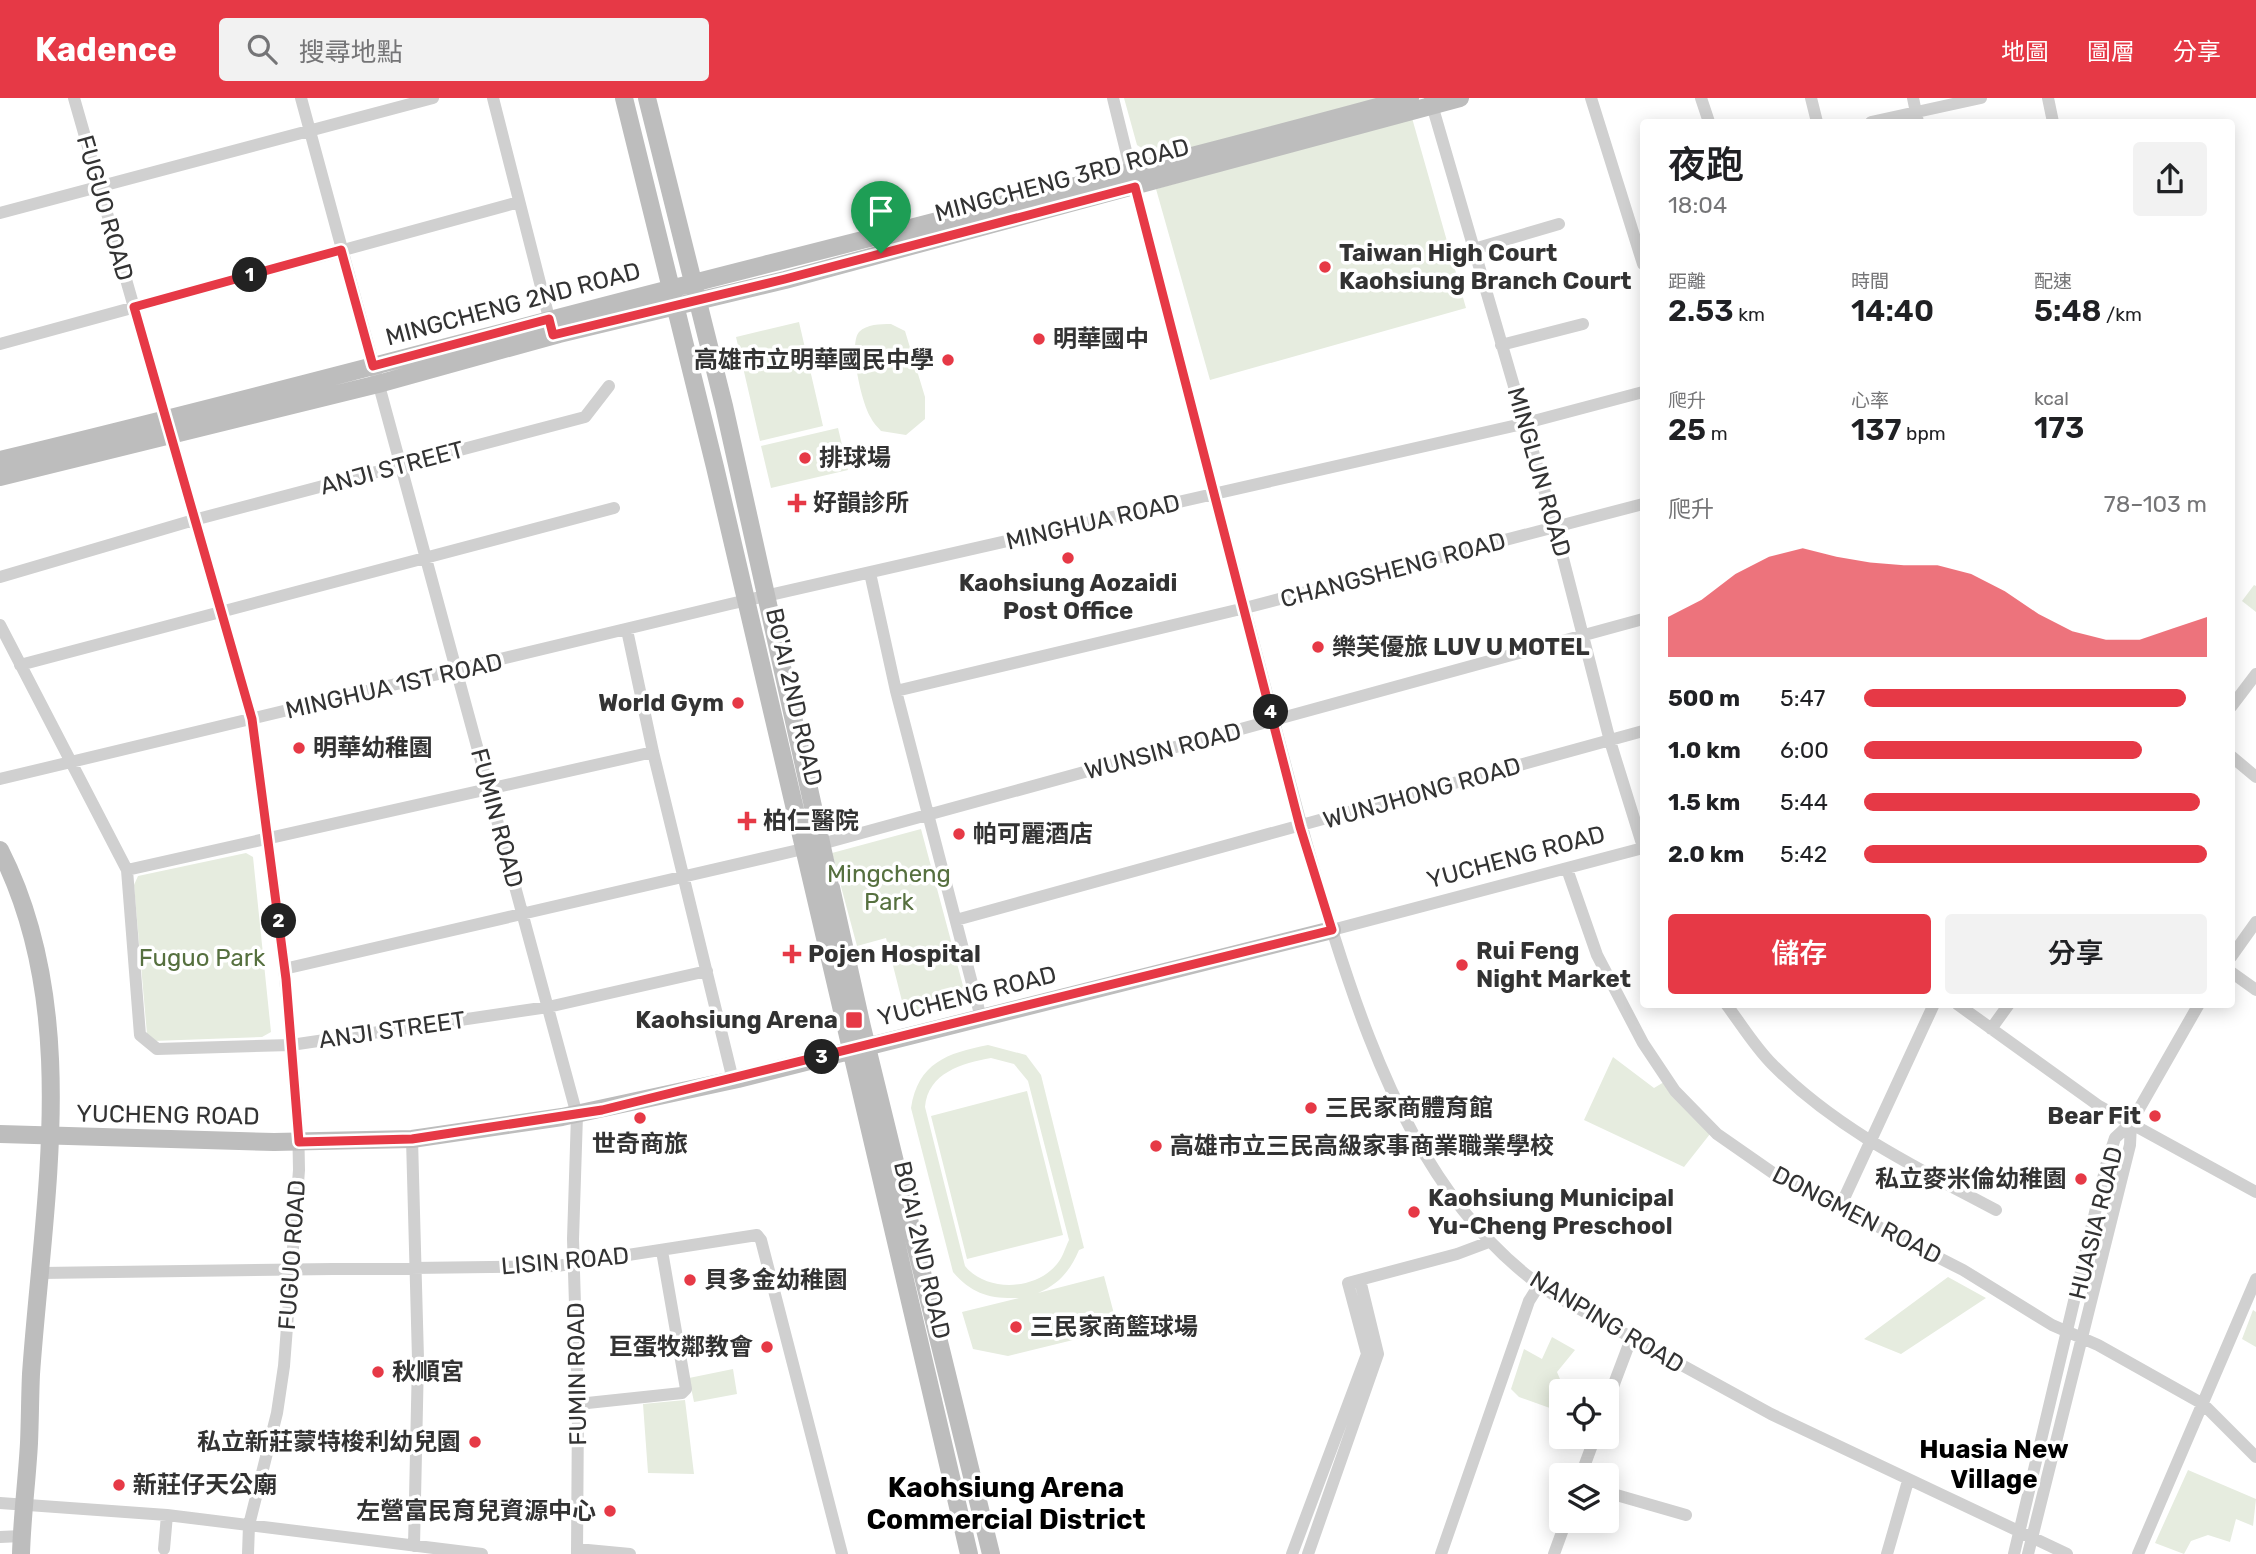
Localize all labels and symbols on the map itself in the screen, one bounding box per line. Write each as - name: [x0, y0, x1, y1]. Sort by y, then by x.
- street label: FUGUO ROAD: [71, 132, 139, 284]
- street label: MINGCHENG 3RD ROAD: [932, 133, 1192, 227]
- pin: [851, 181, 911, 253]
- place label: Taiwan High Court Kaohsiung Branch Court: [1339, 239, 1632, 295]
- street label: MINGCHENG 2ND ROAD: [383, 256, 643, 352]
- pin: 1: [232, 258, 268, 292]
- marker: Taiwan High Court Kaohsiung Branch Court: [1317, 259, 1333, 275]
- place label: 明華國中: [1053, 325, 1149, 353]
- marker: 明華國中: [1031, 331, 1047, 347]
- place label: 高雄市立明華國民中學: [694, 346, 934, 374]
- marker: 高雄市立明華國民中學: [940, 352, 956, 368]
- street label: MINGLUN ROAD: [1501, 384, 1577, 560]
- street label: ANJI STREET: [317, 435, 467, 501]
- place label: 排球場: [819, 444, 891, 472]
- marker: 排球場: [797, 450, 813, 466]
- street label: MINGHUA ROAD: [1003, 488, 1183, 556]
- place label: 好韻診所: [813, 489, 909, 517]
- marker: 好韻診所: [787, 493, 807, 513]
- street label: CHANGSHENG ROAD: [1277, 526, 1509, 614]
- marker: Kaohsiung Aozaidi Post Office: [1060, 550, 1076, 566]
- place label: Kaohsiung Aozaidi Post Office: [959, 569, 1177, 625]
- street label: BO'AI 2ND ROAD: [760, 605, 828, 789]
- place label: 樂芙優旅 LUV U MOTEL: [1332, 633, 1590, 661]
- marker: 樂芙優旅 LUV U MOTEL: [1310, 639, 1326, 655]
- street label: MINGHUA 1ST ROAD: [283, 647, 505, 725]
- place label: World Gym: [598, 689, 724, 717]
- pin: 4: [1254, 694, 1288, 730]
- marker: World Gym: [730, 695, 746, 711]
- street label: WUNSIN ROAD: [1082, 717, 1244, 785]
- place label: 明華幼稚園: [313, 734, 433, 762]
- marker: 明華幼稚園: [291, 740, 307, 756]
- street label: FUMIN ROAD: [465, 745, 529, 891]
- street label: WUNJHONG ROAD: [1320, 751, 1524, 835]
- place label: 柏仁醫院: [763, 807, 859, 835]
- marker: 柏仁醫院: [737, 811, 757, 831]
- place label: 帕可麗酒店: [973, 820, 1093, 848]
- street label: YUCHENG ROAD: [1424, 820, 1608, 894]
- marker: 帕可麗酒店: [951, 826, 967, 842]
- park label: Mingcheng Park: [827, 860, 951, 916]
- pin: 2: [262, 904, 296, 938]
- place label: Rui Feng Night Market: [1476, 937, 1631, 993]
- place label: Pojen Hospital: [808, 940, 981, 968]
- park label: Fuguo Park: [139, 944, 266, 972]
- marker: Pojen Hospital: [782, 944, 802, 964]
- marker: Rui Feng Night Market: [1454, 957, 1470, 973]
- street label: YUCHENG ROAD: [875, 960, 1059, 1032]
- street label: ANJI STREET: [317, 1006, 467, 1054]
- place label: Kaohsiung Arena: [635, 1006, 838, 1034]
- marker: Kaohsiung Arena: [844, 1010, 864, 1030]
- pin: 3: [804, 1040, 840, 1074]
- place label: 三民家商體育館: [1325, 1094, 1493, 1122]
- street label: YUCHENG ROAD: [76, 1099, 260, 1131]
- marker: 三民家商體育館: [1303, 1100, 1319, 1116]
- place label: Bear Fit: [2047, 1102, 2141, 1130]
- marker: Bear Fit: [2147, 1108, 2163, 1124]
- marker: 世奇商旅: [632, 1110, 648, 1126]
- place label: 世奇商旅: [592, 1130, 688, 1158]
- place label: 高雄市立三民高級家事商業職業學校: [1170, 1132, 1554, 1160]
- marker: 高雄市立三民高級家事商業職業學校: [1148, 1138, 1164, 1154]
- street label: HUASIA ROAD: [2063, 1144, 2129, 1302]
- street label: BO'AI 2ND ROAD: [888, 1158, 956, 1342]
- street label: DONGMEN ROAD: [1768, 1160, 1946, 1270]
- place label: 私立麥米倫幼稚園: [1875, 1165, 2067, 1193]
- marker: 私立麥米倫幼稚園: [2073, 1171, 2089, 1187]
- street label: FUGUO ROAD: [273, 1179, 311, 1331]
- place label: Kaohsiung Municipal Yu-Cheng Preschool: [1428, 1184, 1674, 1240]
- marker: Kaohsiung Municipal Yu-Cheng Preschool: [1406, 1204, 1422, 1220]
- street label: LISIN ROAD: [500, 1241, 630, 1281]
- street label: NANPING ROAD: [1525, 1265, 1689, 1379]
- place label: 貝多金幼稚園: [704, 1266, 848, 1294]
- marker: 貝多金幼稚園: [682, 1272, 698, 1288]
- street label: FUMIN ROAD: [562, 1302, 592, 1446]
- place label: 三民家商籃球場: [1030, 1313, 1198, 1341]
- marker: 三民家商籃球場: [1008, 1319, 1024, 1335]
- place label: 巨蛋牧鄰教會: [609, 1333, 753, 1361]
- marker: 巨蛋牧鄰教會: [759, 1339, 775, 1355]
- place label: 秋順宮: [392, 1358, 464, 1386]
- marker: 秋順宮: [370, 1364, 386, 1380]
- place label: 私立新莊蒙特梭利幼兒園: [197, 1428, 461, 1456]
- marker: 私立新莊蒙特梭利幼兒園: [467, 1434, 483, 1450]
- district label: Huasia New Village: [1919, 1434, 2069, 1495]
- place label: 新莊仔天公廟: [133, 1471, 277, 1499]
- district label: Kaohsiung Arena Commercial District: [866, 1471, 1146, 1536]
- marker: 新莊仔天公廟: [111, 1477, 127, 1493]
- place label: 左營富民育兒資源中心: [356, 1497, 596, 1525]
- marker: 左營富民育兒資源中心: [602, 1503, 618, 1519]

